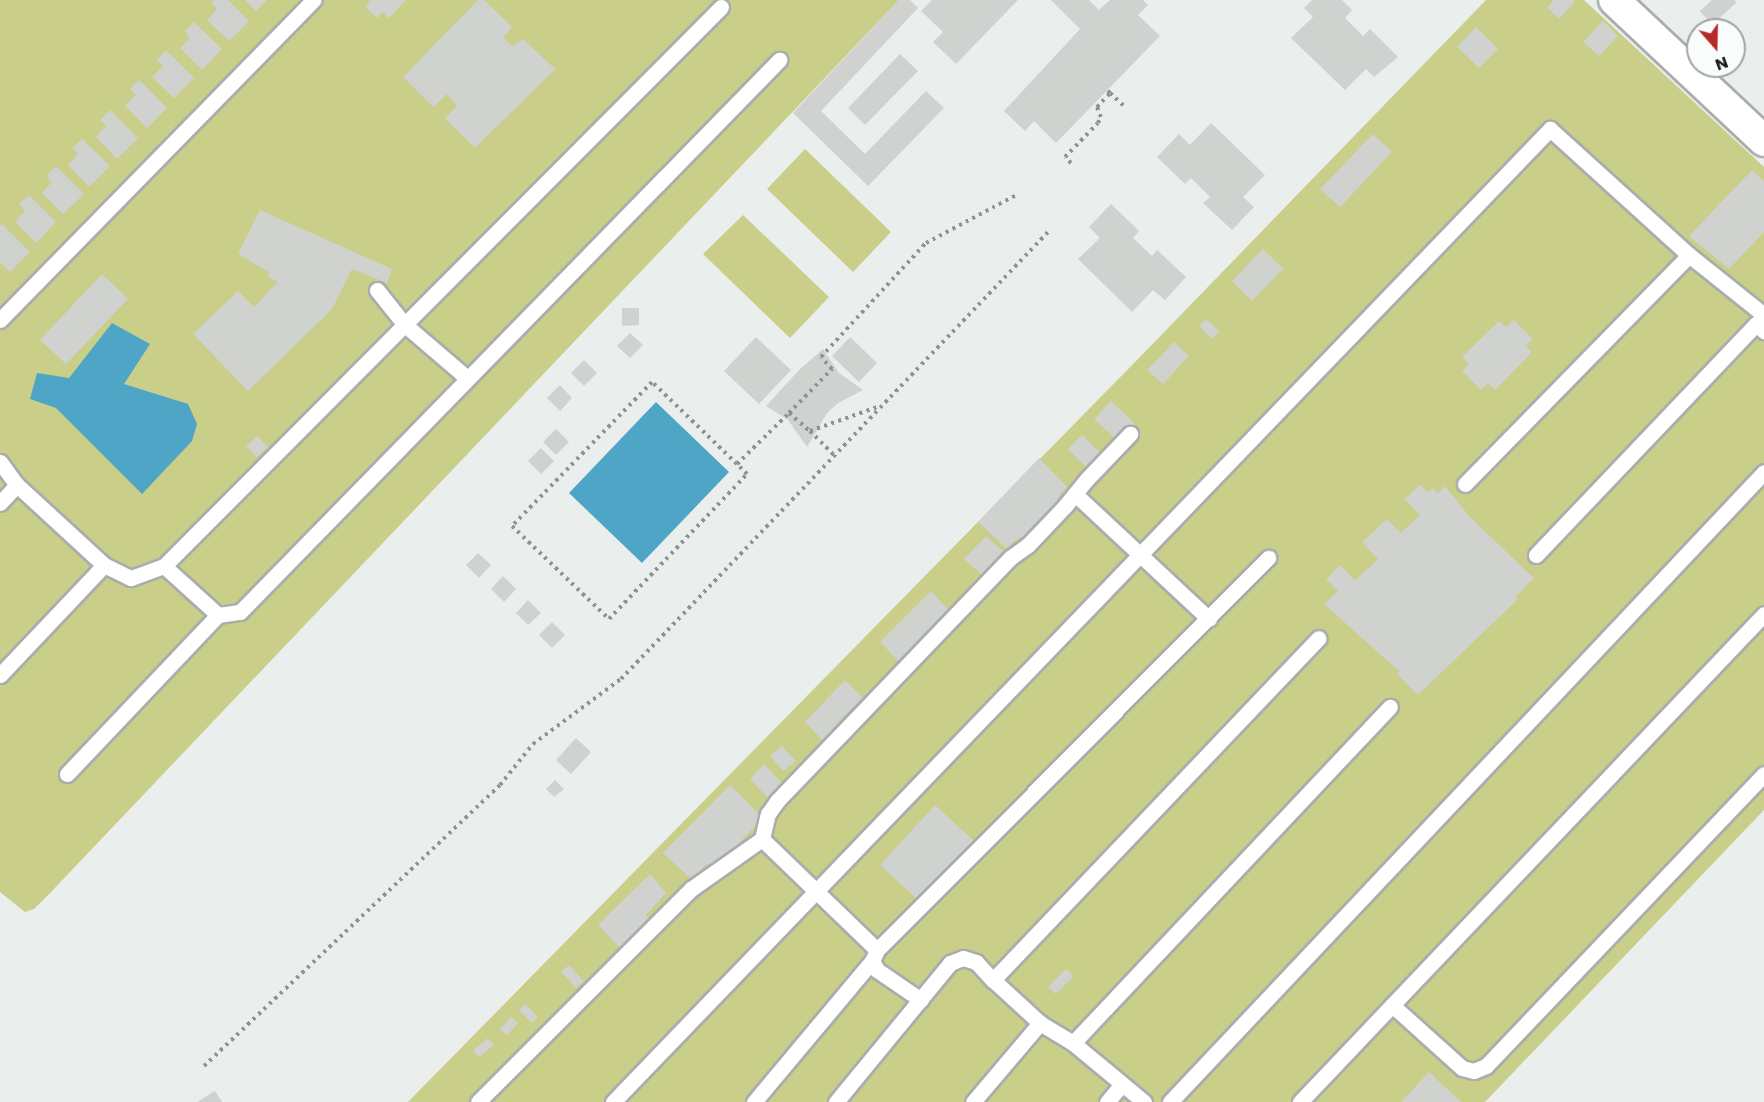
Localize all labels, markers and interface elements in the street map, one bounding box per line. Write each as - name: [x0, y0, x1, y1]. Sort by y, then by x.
- north arrow: [1686, 18, 1746, 78]
- text: N: [1712, 51, 1731, 76]

